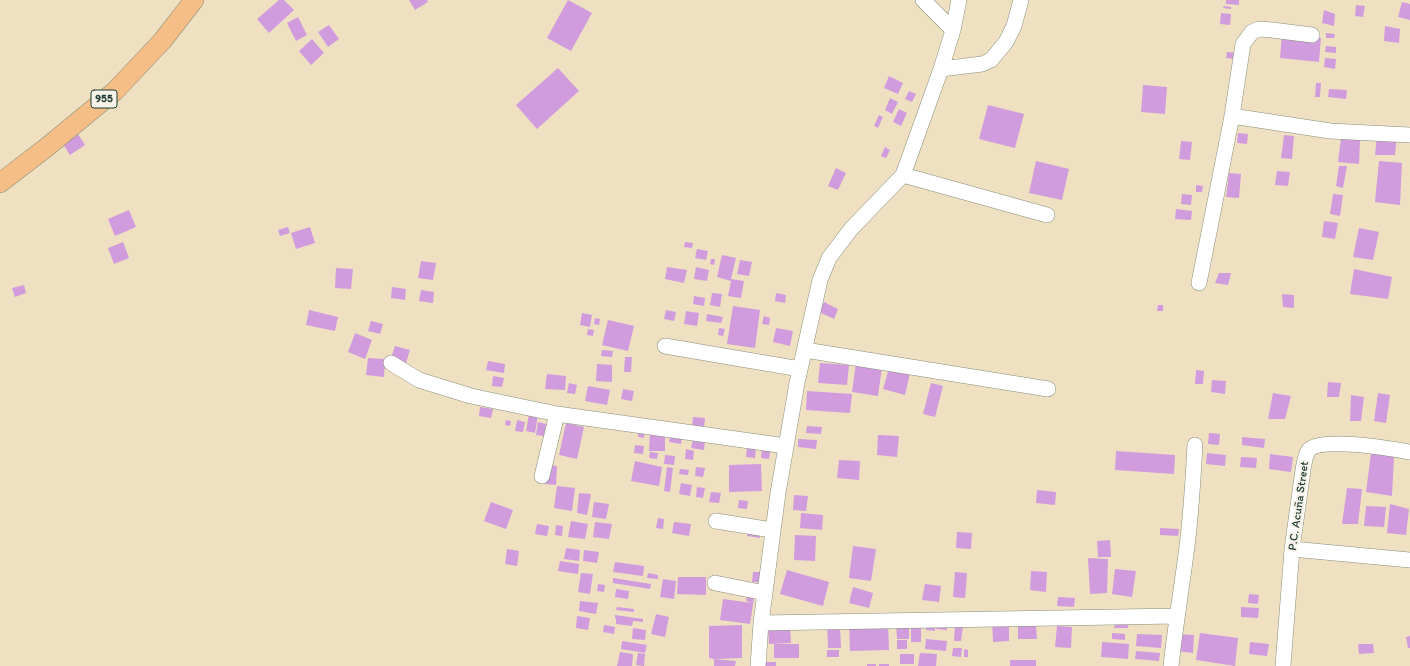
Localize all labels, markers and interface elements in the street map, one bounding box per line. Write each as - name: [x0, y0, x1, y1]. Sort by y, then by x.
- road number: 955: [91, 90, 117, 108]
- street label: P.C. Acuña Street: [1286, 460, 1312, 552]

